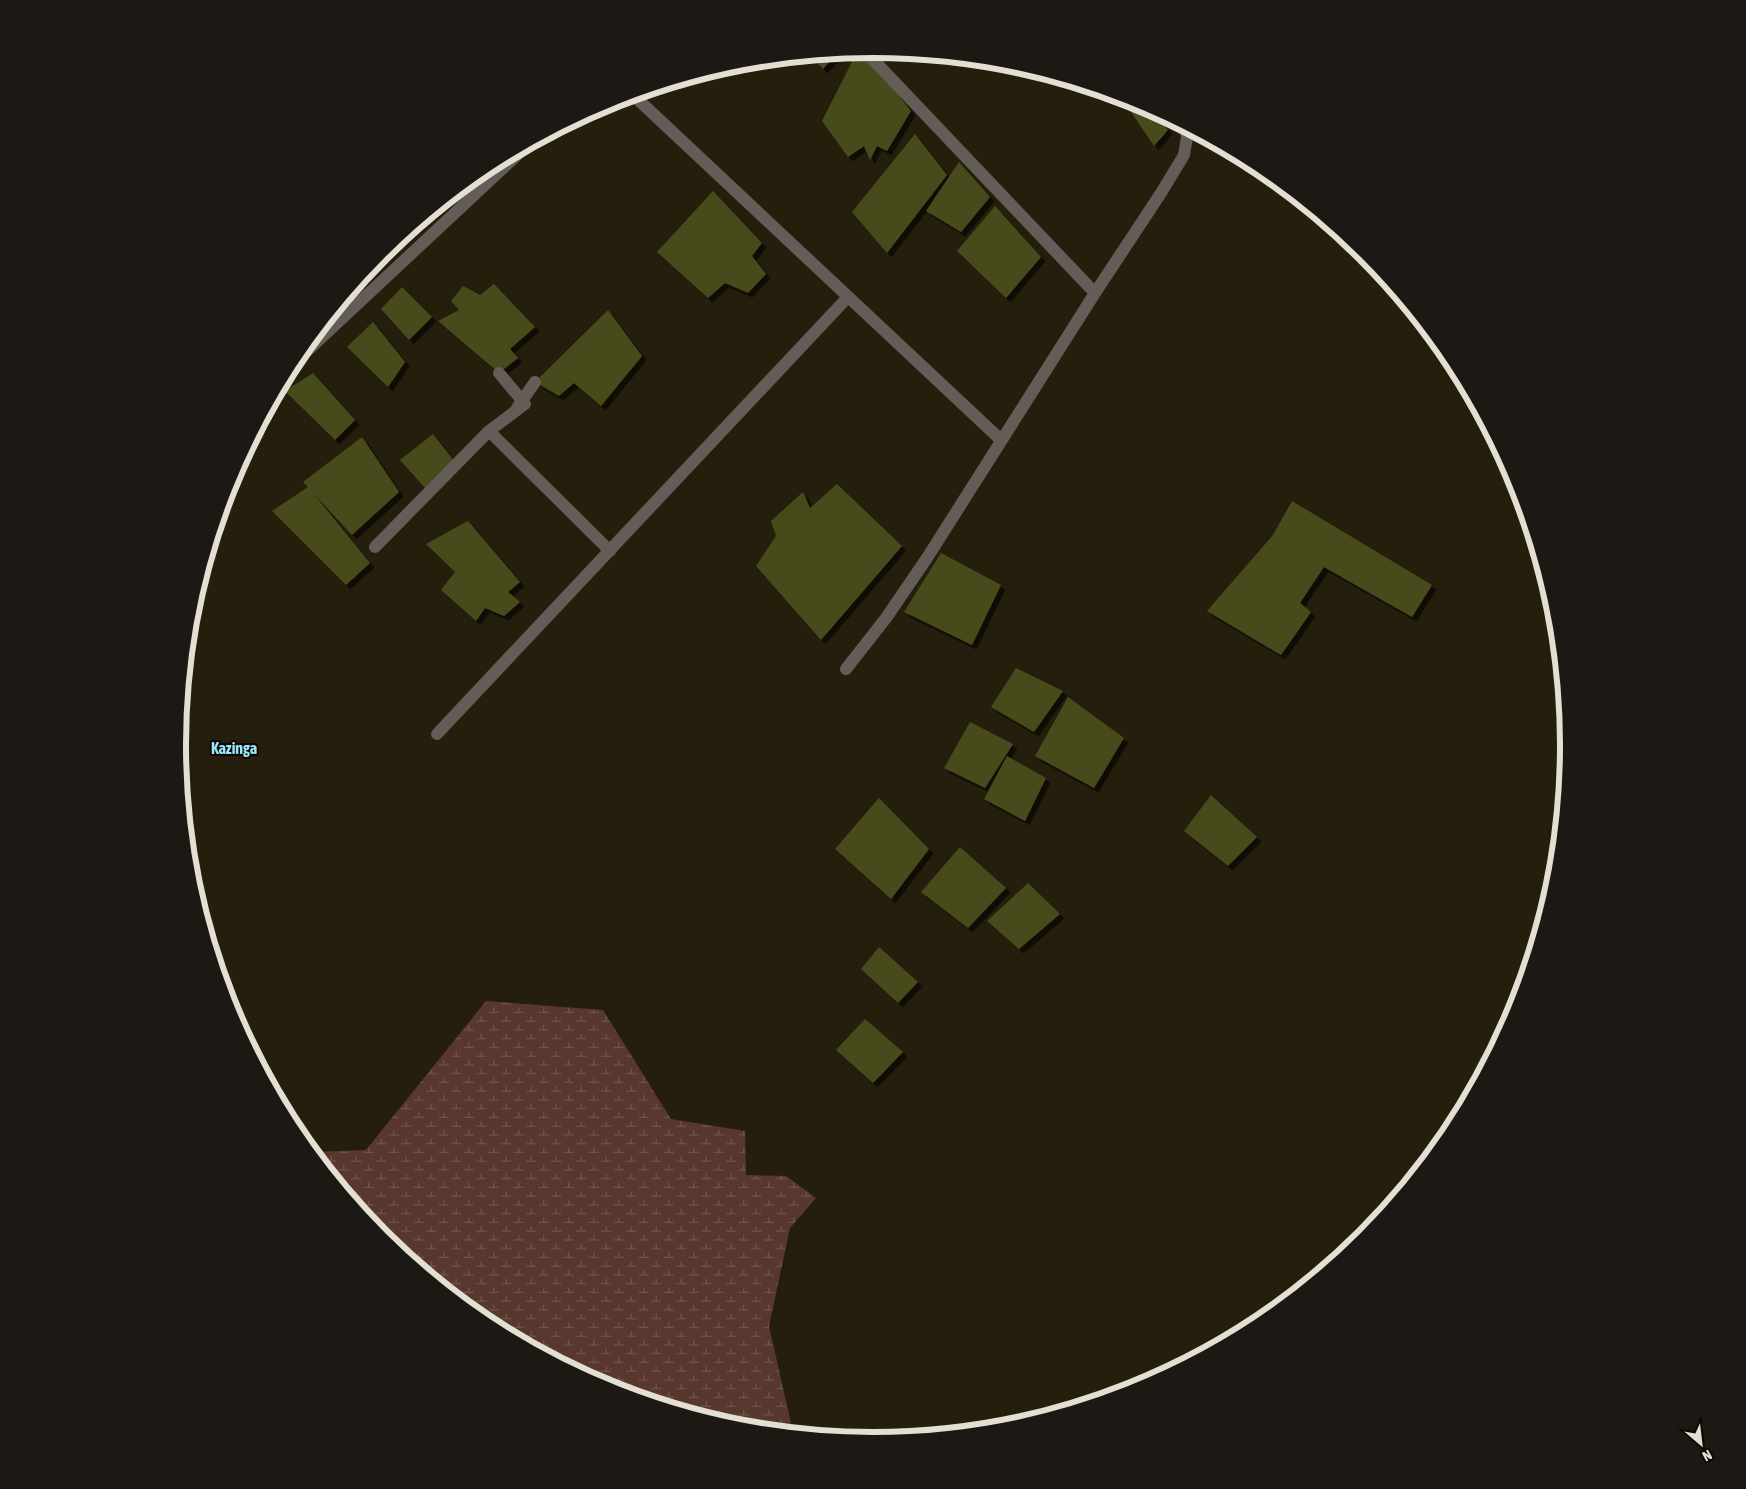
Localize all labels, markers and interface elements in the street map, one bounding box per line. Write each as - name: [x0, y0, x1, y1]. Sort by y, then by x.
- district label: Kazinga: [211, 739, 257, 757]
- north arrow: [1676, 1419, 1726, 1469]
- text: N: [1700, 1446, 1715, 1464]

